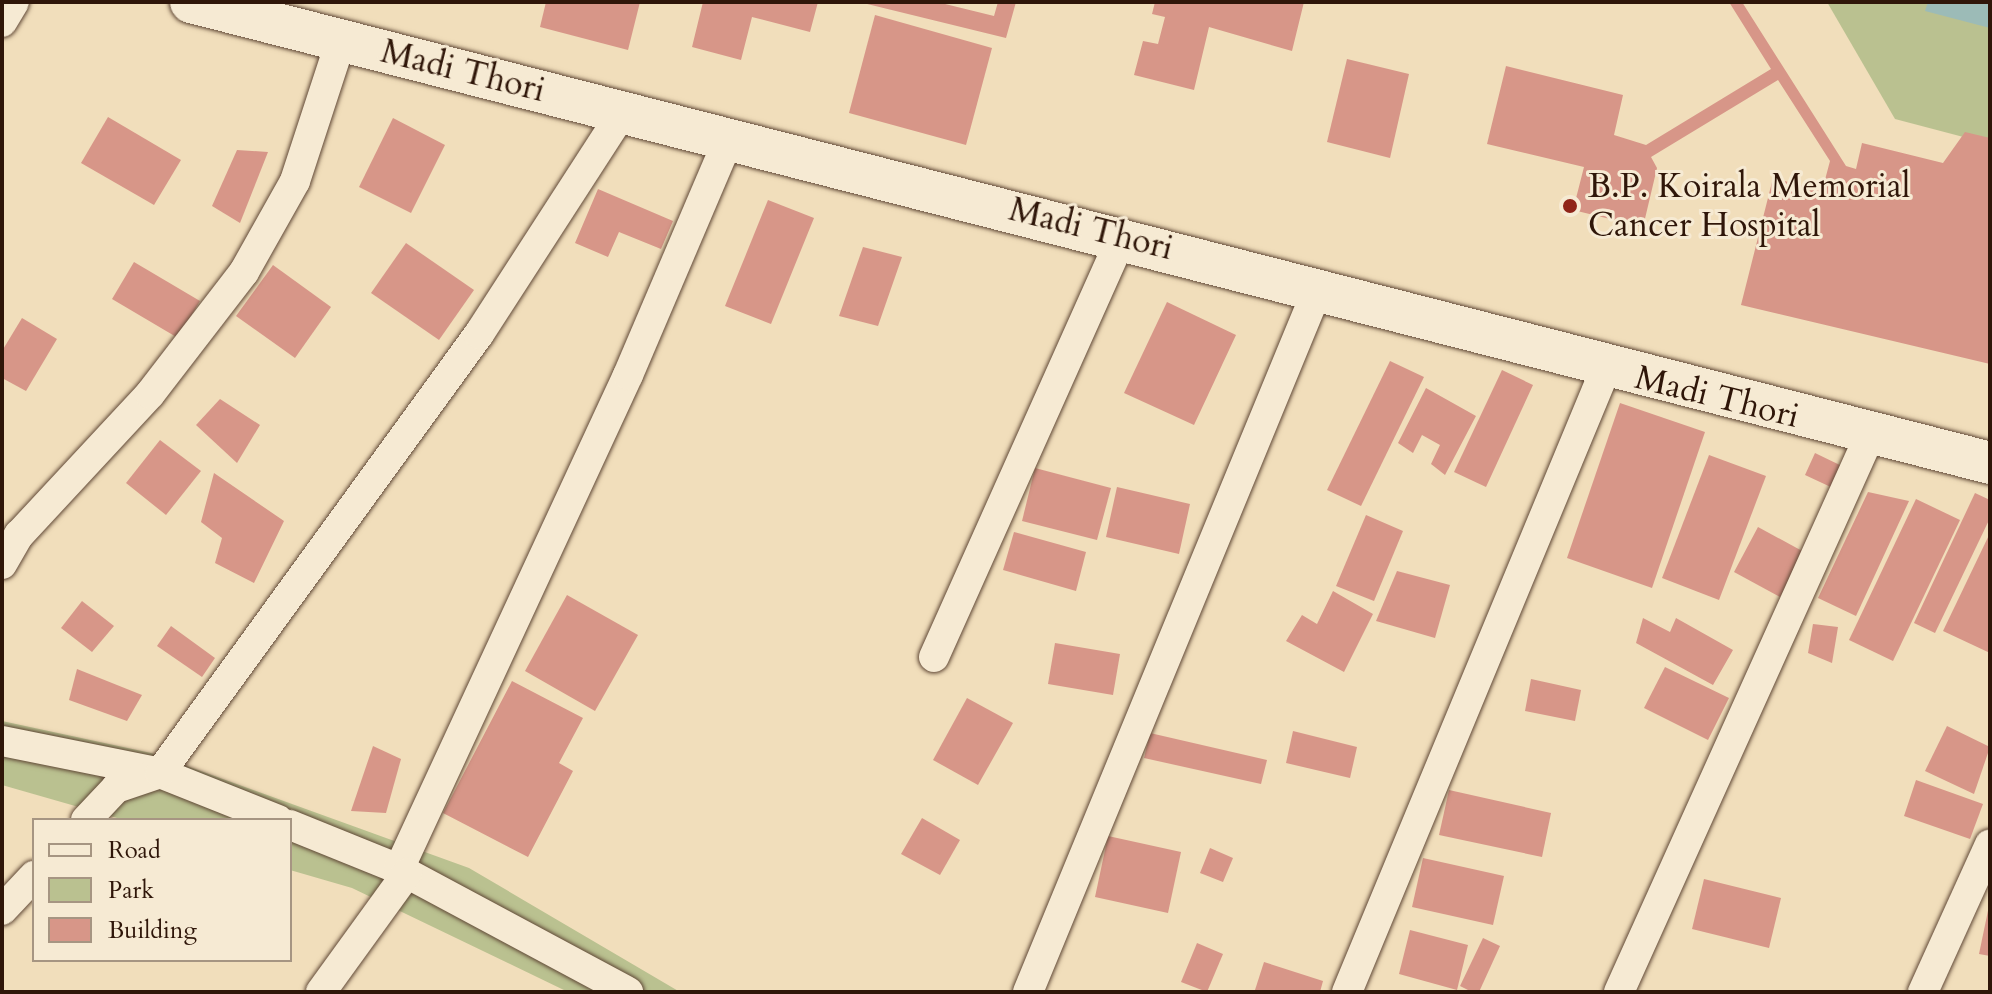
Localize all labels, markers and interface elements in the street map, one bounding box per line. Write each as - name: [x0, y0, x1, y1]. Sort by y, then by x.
- street label: Madi Thori: [377, 31, 549, 111]
- place label: B.P. Koirala Memorial Cancer Hospital: [1588, 166, 1910, 246]
- street label: Madi Thori: [1005, 189, 1177, 269]
- marker: B.P. Koirala Memorial Cancer Hospital: [1559, 195, 1581, 217]
- street label: Madi Thori: [1631, 357, 1803, 437]
- legend: [32, 818, 292, 962]
- text: Road: [108, 834, 161, 867]
- text: Park: [108, 874, 154, 907]
- text: Building: [108, 914, 197, 947]

